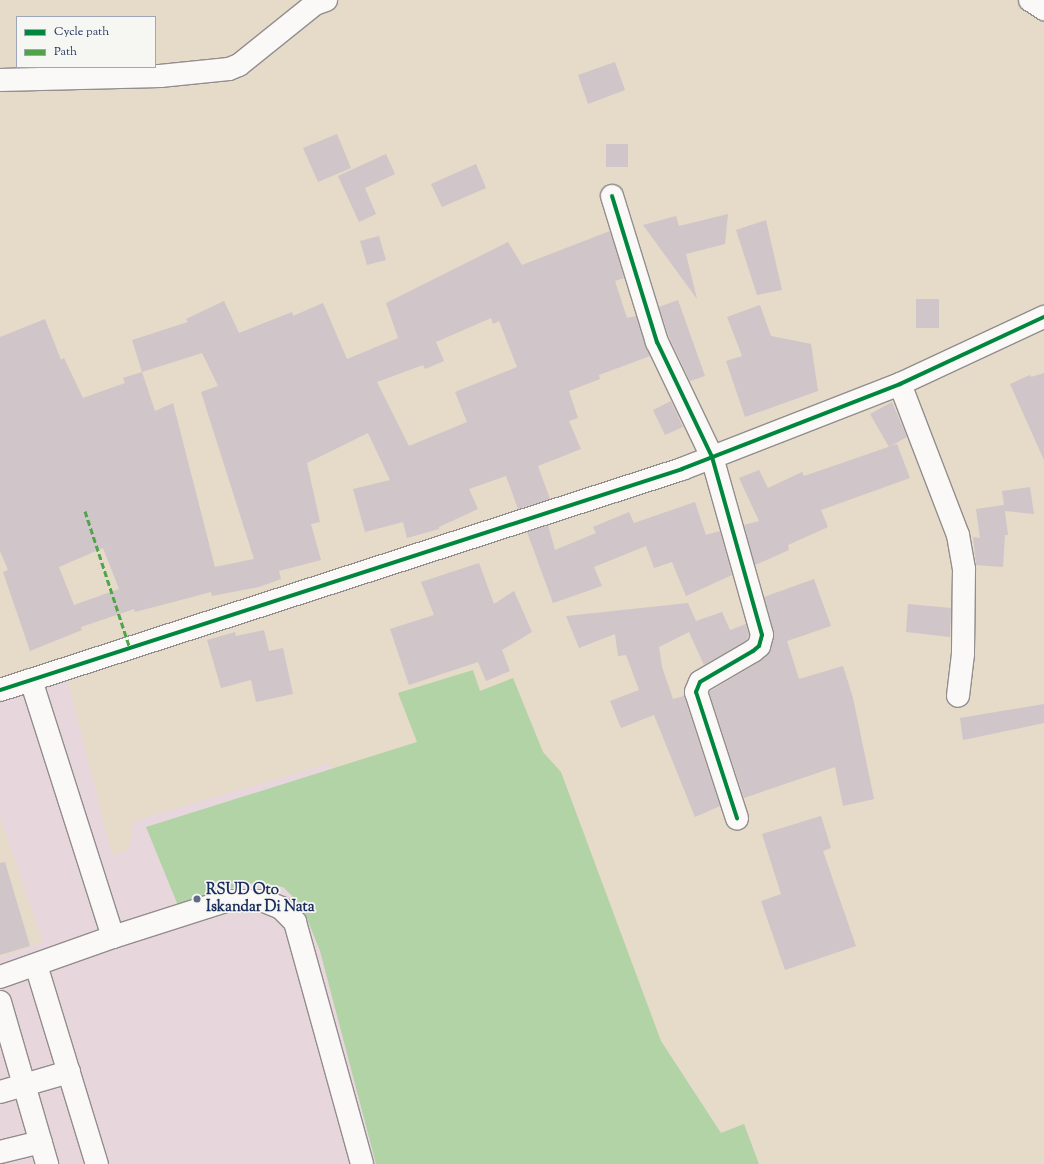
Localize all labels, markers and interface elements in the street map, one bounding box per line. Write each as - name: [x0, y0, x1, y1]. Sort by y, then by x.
- legend: [16, 16, 156, 68]
- text: Cycle path: [54, 23, 109, 41]
- text: Path: [54, 43, 77, 61]
- place label: RSUD Oto Iskandar Di Nata: [206, 881, 315, 916]
- marker: RSUD Oto Iskandar Di Nata: [191, 893, 203, 905]

